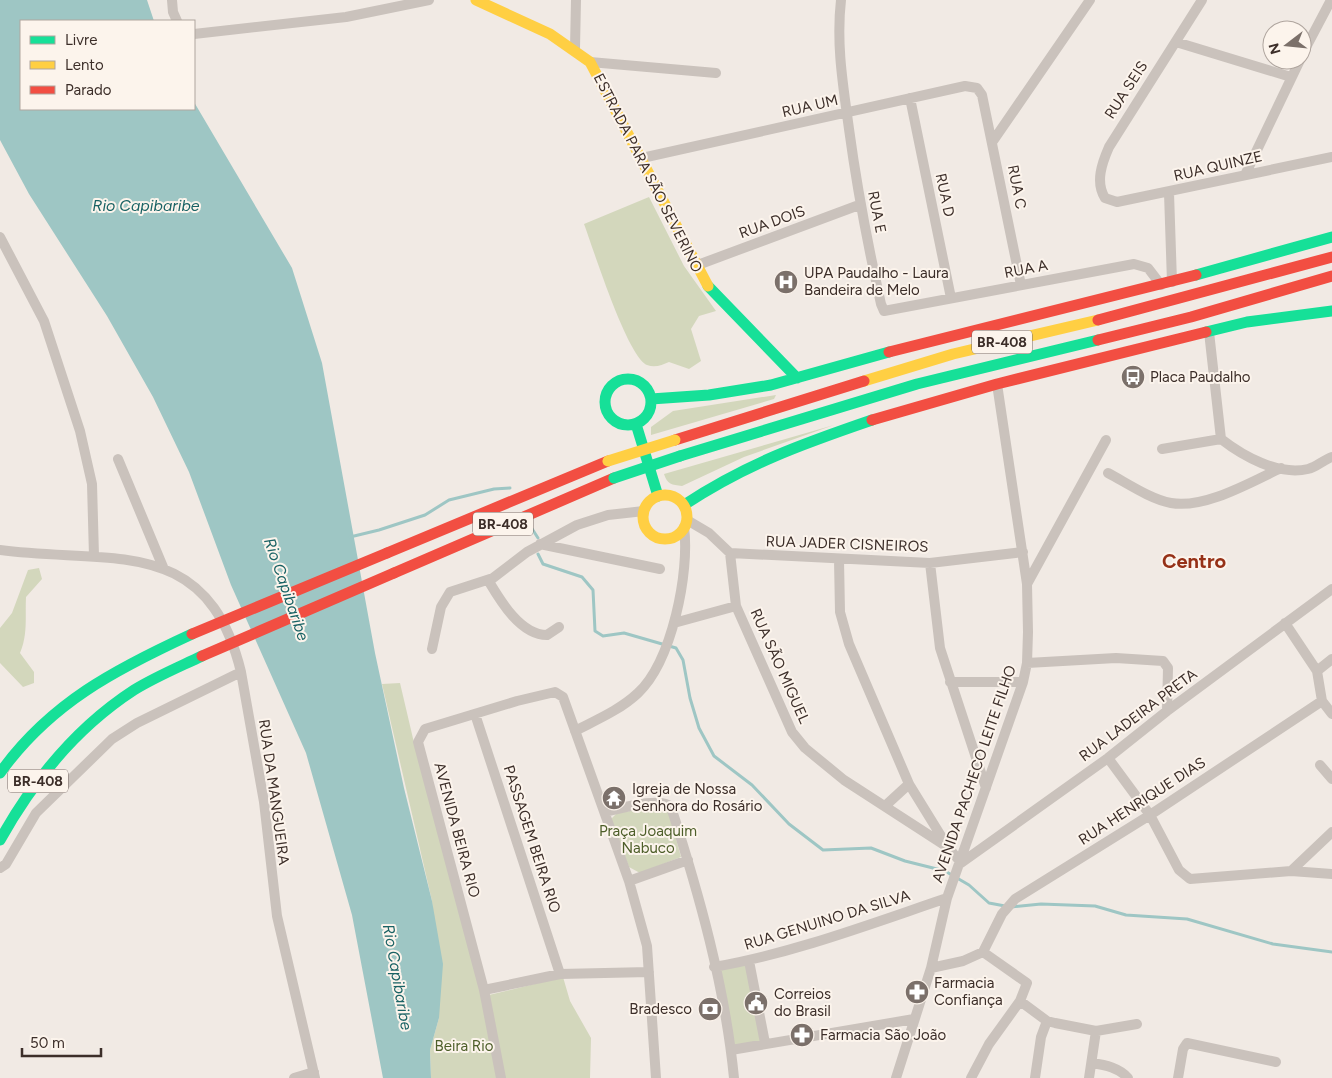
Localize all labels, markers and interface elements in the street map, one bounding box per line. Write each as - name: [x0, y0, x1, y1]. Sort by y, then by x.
- legend: [20, 20, 195, 110]
- north arrow: [1262, 20, 1312, 70]
- text: Livre: [65, 31, 97, 49]
- text: N: [1265, 41, 1285, 56]
- text: Lento: [65, 56, 104, 74]
- street label: RUA SEIS: [1101, 58, 1151, 122]
- street label: ESTRADA PARA SÃO SEVERINO: [590, 70, 706, 276]
- text: Parado: [65, 81, 112, 99]
- street label: RUA UM: [780, 91, 840, 121]
- street label: RUA QUINZE: [1172, 147, 1264, 185]
- street label: RUA C: [1004, 163, 1030, 211]
- street label: RUA D: [932, 172, 958, 218]
- street label: RUA E: [864, 189, 890, 235]
- water label: Rio Capibaribe: [92, 196, 200, 215]
- street label: RUA DOIS: [736, 202, 808, 242]
- street label: RUA A: [1003, 256, 1049, 282]
- place label: UPA Paudalho - Laura Bandeira de Melo: [804, 264, 949, 299]
- hospital icon: UPA Paudalho - Laura Bandeira de Melo: [773, 269, 799, 295]
- road number: BR-408: [972, 331, 1032, 354]
- bus stop icon: Placa Paudalho: [1120, 364, 1146, 390]
- place label: Placa Paudalho: [1150, 368, 1251, 386]
- road number: BR-408: [473, 512, 533, 536]
- street label: RUA JADER CISNEIROS: [765, 532, 929, 556]
- water label: Rio Capibaribe: [260, 535, 313, 643]
- district label: Centro: [1162, 549, 1226, 573]
- street label: RUA SÃO MIGUEL: [747, 606, 814, 726]
- street label: AVENIDA PACHECO LEITE FILHO: [928, 663, 1020, 885]
- street label: RUA LADEIRA PRETA: [1076, 665, 1200, 765]
- street label: RUA DA MANGUEIRA: [255, 718, 293, 866]
- street label: RUA HENRIQUE DIAS: [1075, 753, 1209, 849]
- street label: AVENIDA BEIRA RIO: [430, 760, 484, 900]
- street label: PASSAGEM BEIRA RIO: [500, 763, 564, 915]
- road number: BR-408: [8, 769, 68, 792]
- place label: Igreja de Nossa Senhora do Rosário: [632, 780, 763, 815]
- temple icon: Igreja de Nossa Senhora do Rosário: [601, 785, 627, 811]
- park label: Praça Joaquim Nabuco: [599, 822, 697, 857]
- street label: RUA GENUINO DA SILVA: [742, 886, 912, 954]
- water label: Rio Capibaribe: [379, 923, 416, 1032]
- place label: Farmacia Confiança: [934, 974, 1003, 1009]
- pharmacy icon: Farmacia Confiança: [904, 979, 930, 1005]
- place label: Correios do Brasil: [774, 985, 831, 1020]
- public building icon: Correios do Brasil: [743, 990, 769, 1016]
- bank icon: Bradesco: [697, 996, 723, 1022]
- place label: Bradesco: [629, 1000, 692, 1018]
- pharmacy icon: Farmacia São João: [789, 1022, 815, 1048]
- scale bar: [22, 1026, 101, 1058]
- place label: Farmacia São João: [820, 1026, 946, 1044]
- text: 50 m: [30, 1034, 65, 1052]
- park label: Beira Rio: [435, 1037, 494, 1055]

